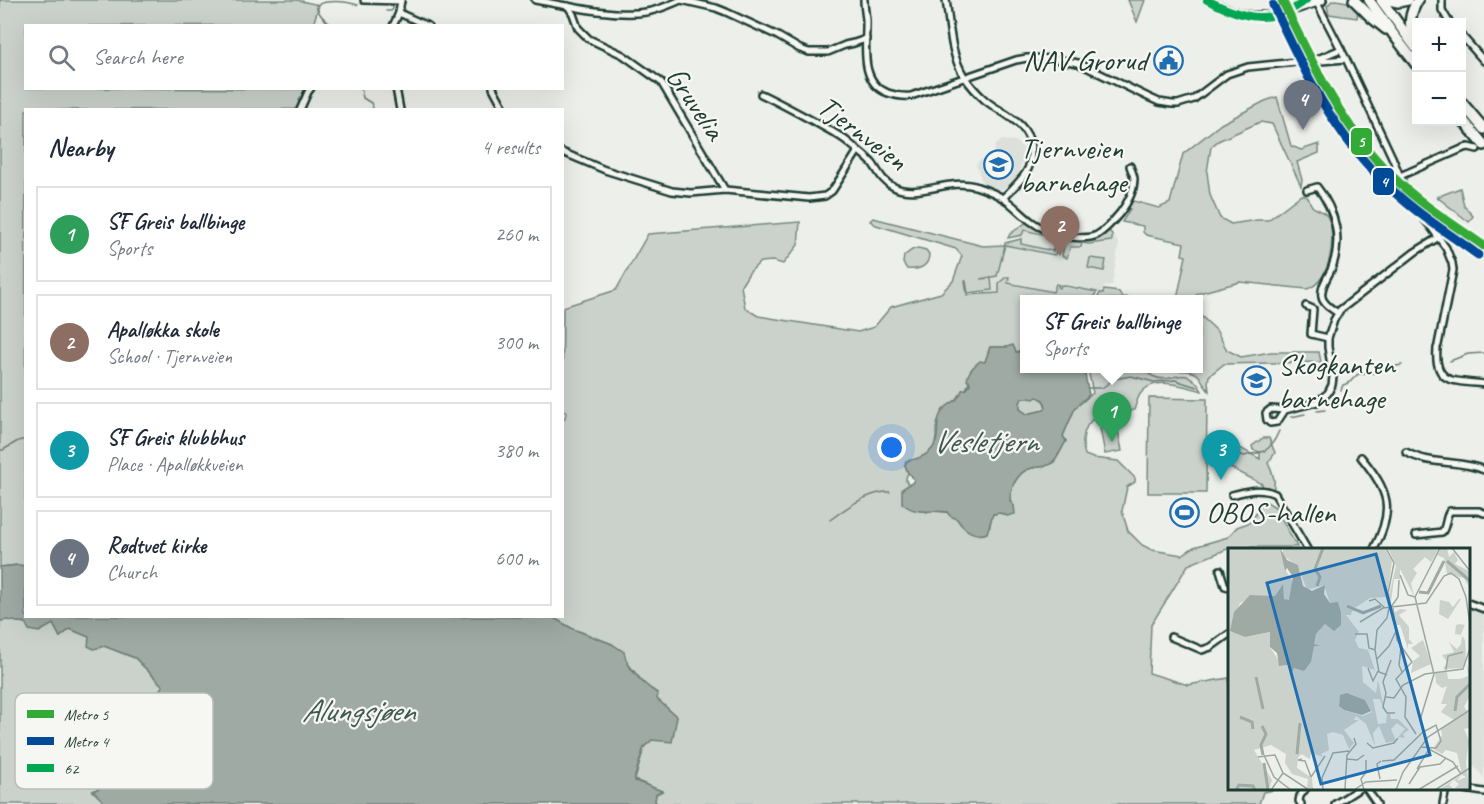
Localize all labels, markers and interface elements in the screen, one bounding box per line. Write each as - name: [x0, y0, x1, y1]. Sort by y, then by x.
- map controls: [1412, 18, 1466, 126]
- button: +: [1412, 18, 1466, 72]
- search box: [24, 24, 564, 90]
- icon: search: [45, 41, 78, 74]
- place label: NAV Grorud: [1023, 41, 1151, 79]
- text: Search here: [93, 43, 183, 71]
- public building icon: NAV Grorud: [1152, 44, 1184, 76]
- street label: Gruvelia: [658, 59, 735, 148]
- button: −: [1412, 72, 1466, 126]
- pin: 4: [1284, 80, 1322, 130]
- street label: Tjernveien: [810, 87, 916, 179]
- line badge: 5: [1350, 127, 1373, 156]
- place label: Tjernveien barnehage: [1020, 129, 1129, 201]
- text: Nearby: [48, 131, 113, 164]
- text: 5: [1358, 132, 1367, 152]
- text: 4 results: [481, 135, 540, 160]
- school or university icon: Tjernveien barnehage: [983, 149, 1015, 181]
- line badge: 4: [1372, 167, 1395, 196]
- text: 4: [1380, 172, 1389, 192]
- pin: 2: [1040, 206, 1080, 256]
- text: SF Greis ballbinge: [107, 208, 244, 236]
- text: 1: [65, 222, 74, 247]
- text: 260 m: [495, 222, 538, 247]
- text: Sports: [107, 236, 152, 261]
- popup: [1020, 295, 1203, 373]
- text: SF Greis ballbinge: [1043, 308, 1180, 336]
- text: Apalløkka skole: [107, 316, 219, 344]
- text: 2: [65, 330, 74, 355]
- text: 300 m: [495, 330, 538, 355]
- text: Sports: [1043, 336, 1088, 361]
- text: School · Tjernveien: [107, 344, 232, 369]
- place label: Skogkanten barnehage: [1278, 345, 1397, 417]
- school or university icon: Skogkanten barnehage: [1241, 365, 1273, 397]
- pin: 1: [1092, 392, 1132, 442]
- water label: Vesletjern: [932, 421, 1041, 462]
- text: SF Greis klubbhus: [107, 424, 244, 452]
- pin: 3: [1202, 430, 1240, 480]
- your location: [877, 433, 906, 462]
- text: 3: [65, 438, 74, 463]
- text: 380 m: [495, 438, 538, 463]
- text: Place · Apalløkkveien: [107, 452, 243, 477]
- place label: OBOS-hallen: [1206, 493, 1337, 531]
- sports icon: OBOS-hallen: [1169, 496, 1201, 528]
- text: Rødtvet kirke: [107, 532, 206, 560]
- text: 4: [65, 546, 74, 571]
- text: 600 m: [495, 546, 538, 571]
- inset map: [1228, 548, 1469, 789]
- text: Church: [107, 560, 157, 585]
- water label: Alungsjøen: [302, 690, 417, 731]
- legend: [15, 693, 213, 789]
- text: Metro 5: [64, 705, 109, 725]
- text: Metro 4: [64, 732, 110, 752]
- text: 62: [64, 759, 80, 779]

